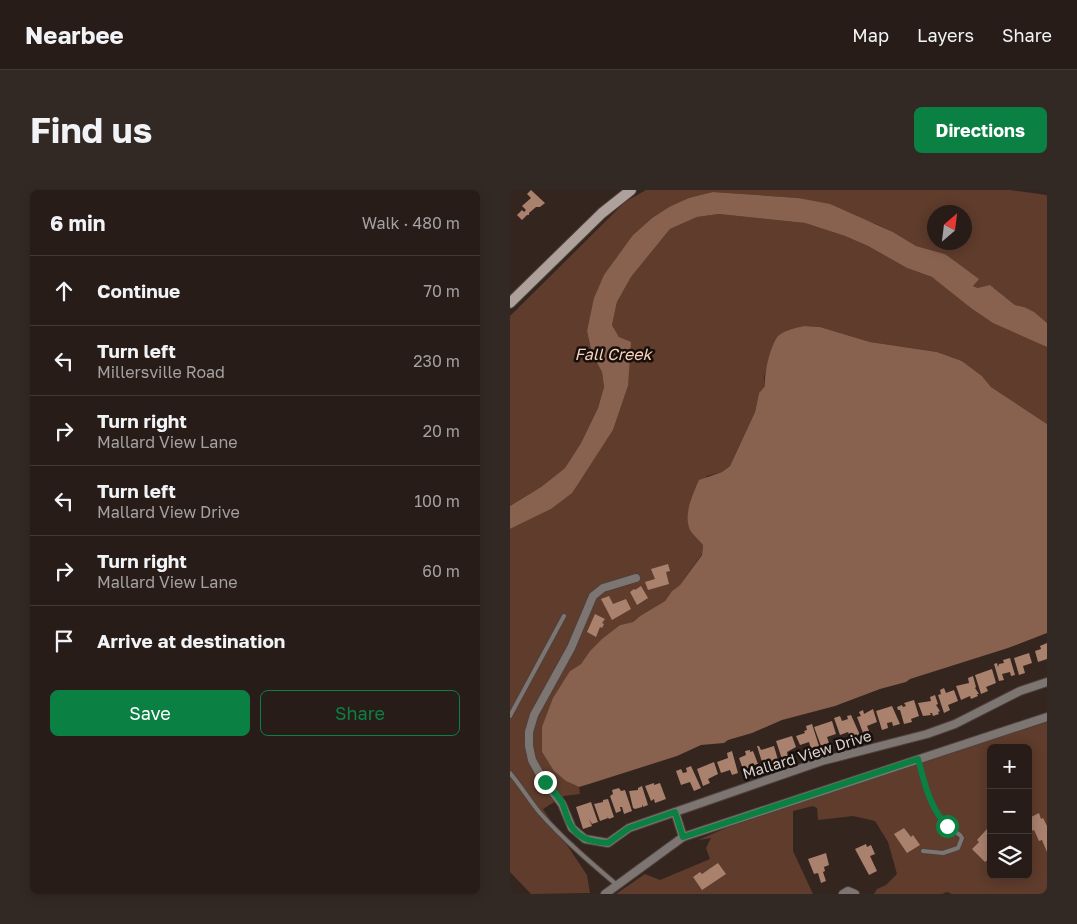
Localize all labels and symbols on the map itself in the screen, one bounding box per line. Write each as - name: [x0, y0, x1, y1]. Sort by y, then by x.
- north arrow: [927, 205, 972, 250]
- water label: Fall Creek: [574, 344, 653, 364]
- street label: Mallard View Drive: [740, 726, 874, 782]
- route end: [534, 771, 557, 794]
- route start: [936, 815, 959, 838]

